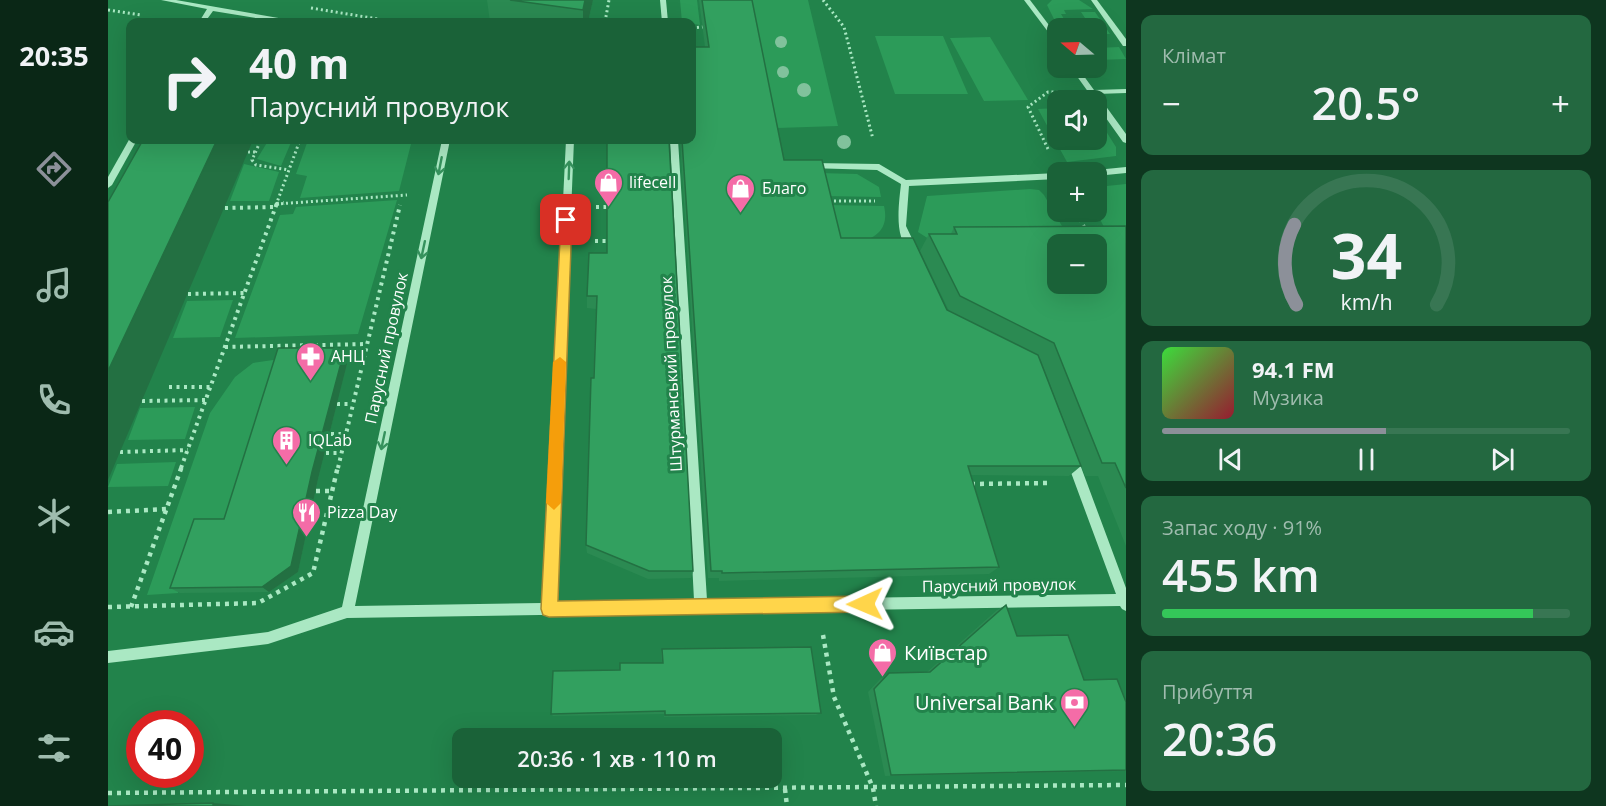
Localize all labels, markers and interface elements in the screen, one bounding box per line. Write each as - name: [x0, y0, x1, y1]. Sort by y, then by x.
- north arrow: [1047, 18, 1107, 78]
- map controls: [1047, 18, 1107, 294]
- text: 40 m: [249, 34, 349, 91]
- text: 20:35: [19, 37, 89, 74]
- icon: right: [150, 42, 228, 120]
- text: Клімат: [1162, 42, 1226, 69]
- text: 20.5°: [1312, 72, 1420, 133]
- text: −: [1162, 81, 1181, 126]
- text: +: [1551, 81, 1570, 126]
- text: Парусний провулок: [249, 88, 509, 125]
- button: sound: [1047, 90, 1107, 150]
- icon: directions: [33, 148, 75, 190]
- one-way arrow: [434, 156, 445, 176]
- one-way arrow: [563, 160, 574, 180]
- button: +: [1047, 162, 1107, 222]
- shop icon: lifecell: [592, 166, 624, 208]
- place label: lifecell: [629, 171, 676, 193]
- shop icon: Благо: [725, 172, 757, 214]
- place label: Благо: [762, 177, 806, 199]
- pin: [540, 194, 591, 245]
- icon: arrive: [549, 203, 582, 236]
- text: 34: [1330, 212, 1402, 297]
- button: −: [1047, 234, 1107, 294]
- one-way arrow: [417, 240, 428, 259]
- icon: music: [33, 264, 75, 306]
- street label: Парусний провулок: [359, 270, 413, 426]
- street label: Штурманський провулок: [655, 275, 687, 472]
- text: km/h: [1340, 287, 1392, 316]
- pharmacy icon: АНЦ: [294, 340, 326, 382]
- place label: АНЦ: [331, 345, 365, 367]
- text: 94.1 FM: [1252, 354, 1335, 384]
- icon: phone: [33, 379, 75, 421]
- text: Музика: [1252, 384, 1324, 411]
- building icon: IQLab: [271, 424, 303, 466]
- place label: IQLab: [308, 429, 352, 451]
- one-way arrow: [377, 431, 388, 450]
- icon: previous: [1214, 443, 1247, 476]
- icon: pause: [1350, 443, 1383, 476]
- icon: next: [1486, 443, 1519, 476]
- icon: climate: [33, 495, 75, 537]
- restaurant icon: Pizza Day: [290, 496, 322, 538]
- place label: Pizza Day: [327, 501, 398, 523]
- text: Запас ходу · 91%: [1162, 514, 1322, 541]
- text: 455 km: [1162, 544, 1320, 605]
- position arrow: [833, 572, 897, 636]
- street label: Парусний провулок: [922, 573, 1077, 597]
- icon: car: [33, 611, 75, 653]
- shop icon: Київстар: [867, 636, 899, 678]
- place label: Київстар: [904, 639, 988, 666]
- text: Прибуття: [1162, 678, 1253, 705]
- bank icon: Universal Bank: [1059, 686, 1091, 728]
- place label: Universal Bank: [915, 689, 1054, 716]
- text: 20:36: [1162, 708, 1277, 769]
- speed limit sign: 40: [126, 710, 204, 788]
- icon: filters: [33, 727, 75, 769]
- text: 20:36 · 1 хв · 110 m: [517, 743, 717, 773]

